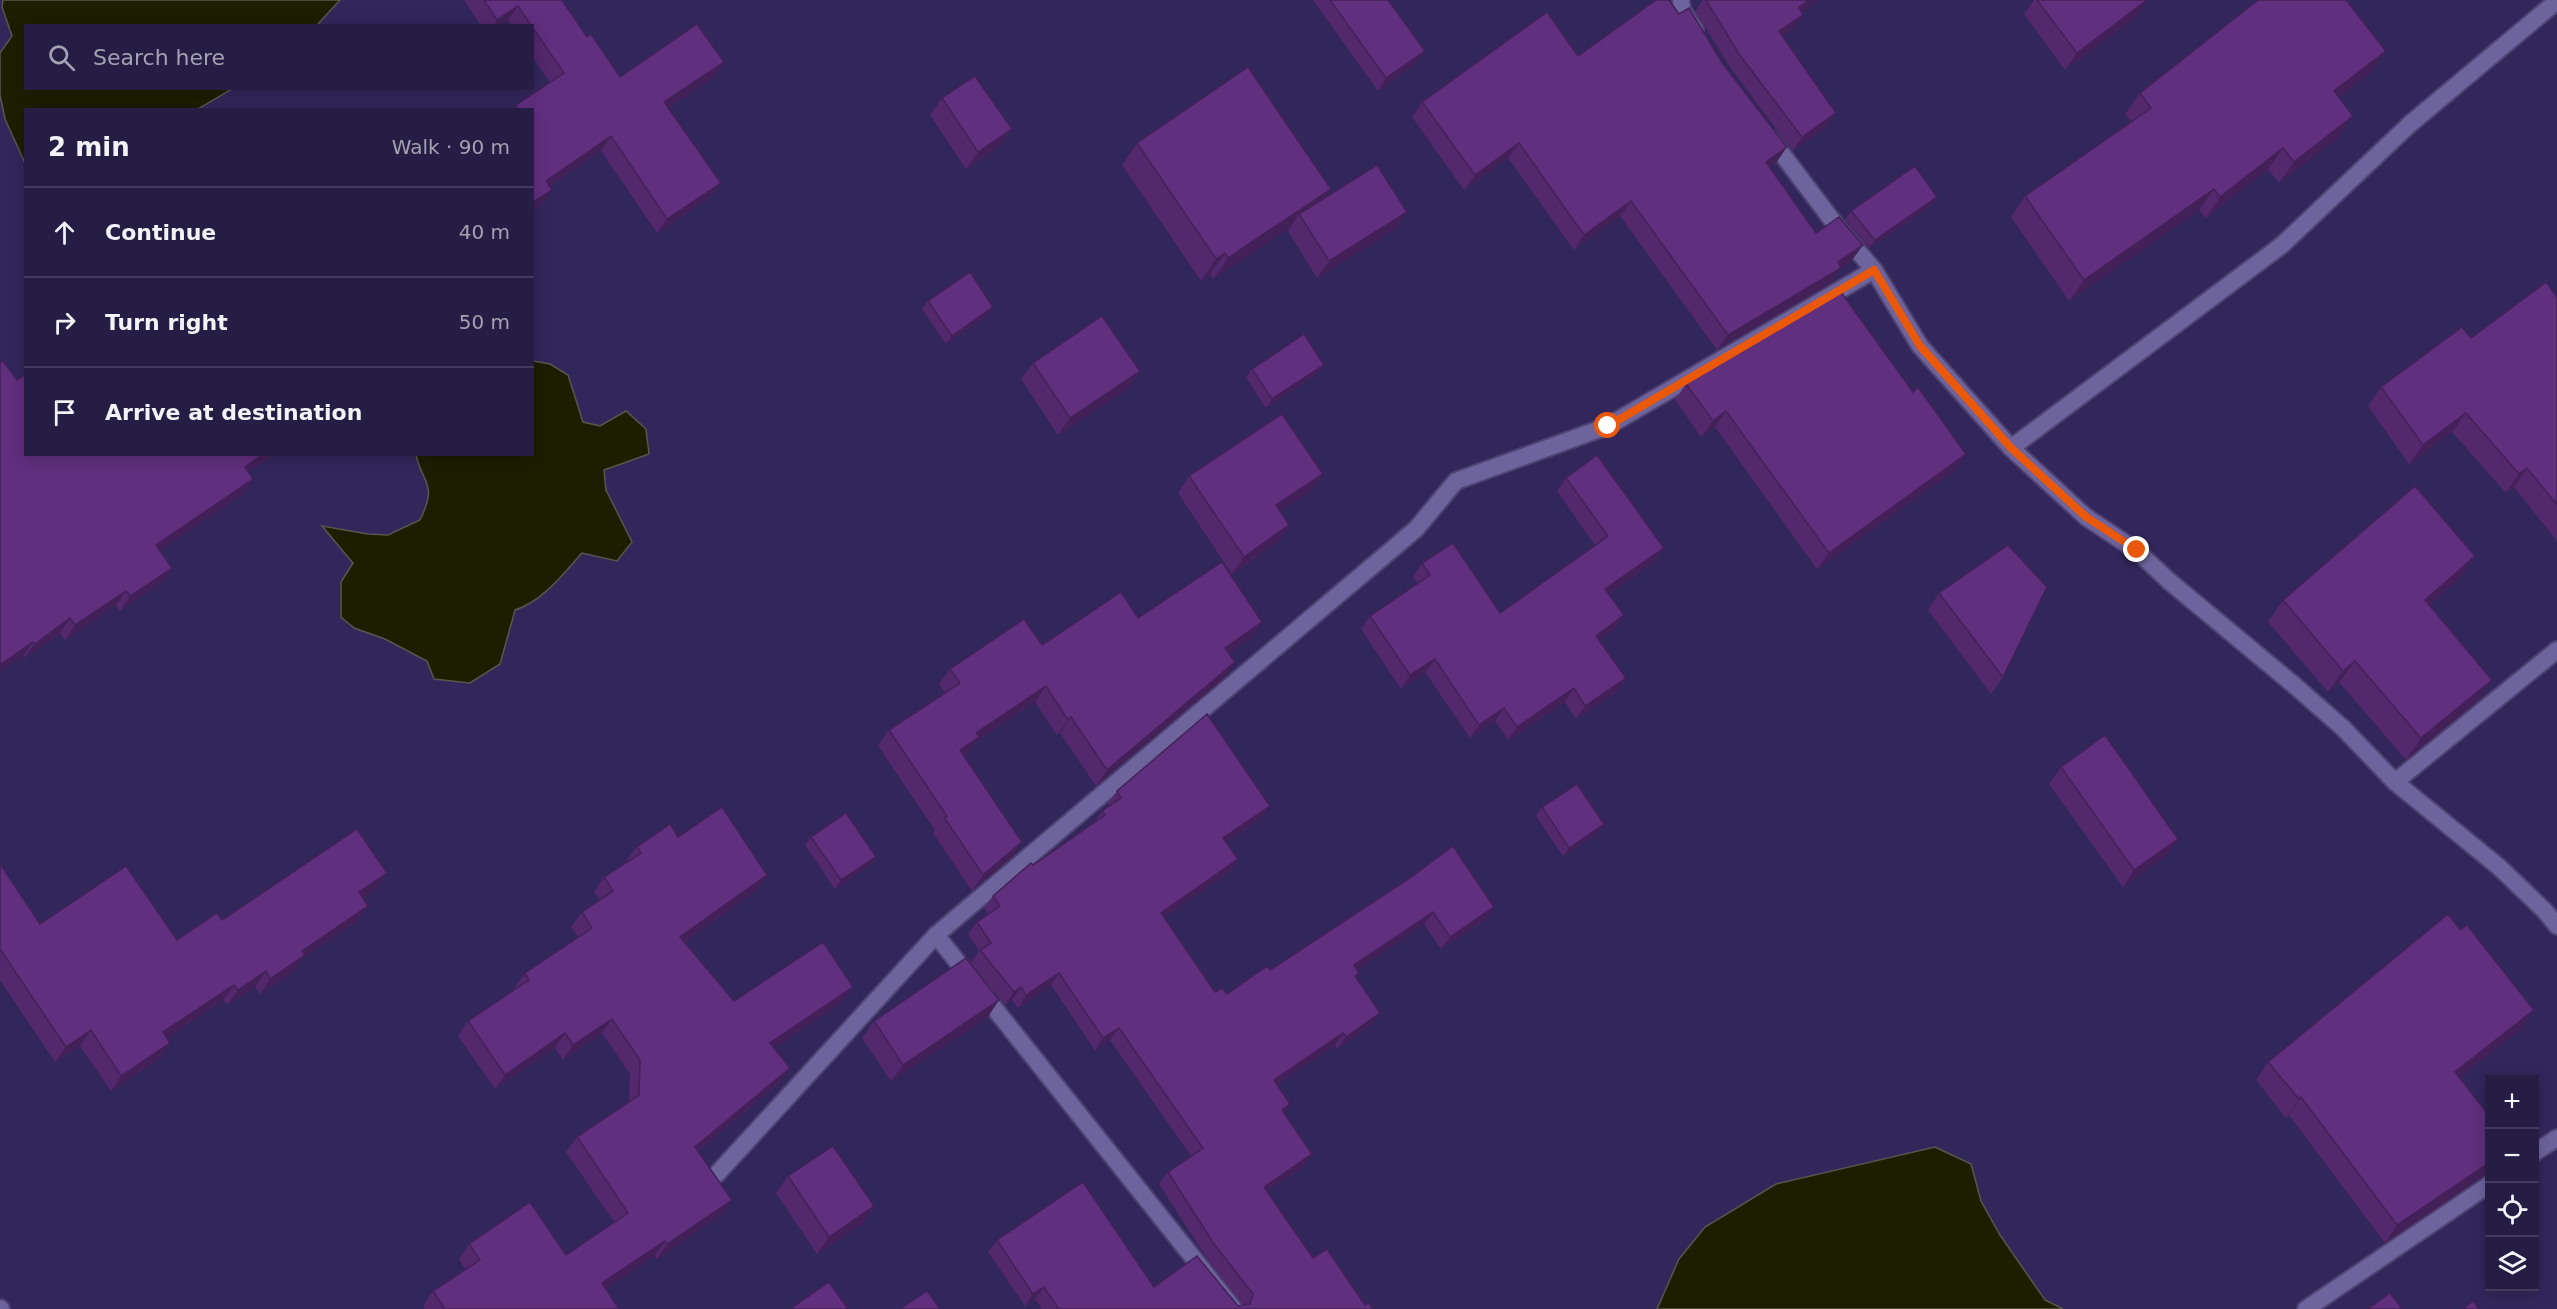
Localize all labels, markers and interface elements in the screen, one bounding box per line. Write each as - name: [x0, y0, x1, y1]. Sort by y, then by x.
- search box: [24, 24, 534, 90]
- icon: search: [45, 41, 78, 74]
- text: Search here: [93, 45, 225, 70]
- text: 2 min: [48, 132, 130, 162]
- text: Walk · 90 m: [392, 135, 510, 159]
- icon: ahead: [48, 216, 81, 249]
- text: Continue: [105, 220, 216, 245]
- text: 40 m: [459, 220, 510, 244]
- icon: right: [48, 306, 81, 339]
- text: Turn right: [105, 310, 228, 335]
- text: 50 m: [459, 310, 510, 334]
- icon: arrive: [48, 396, 81, 429]
- text: Arrive at destination: [105, 400, 362, 425]
- route start: [1594, 412, 1620, 438]
- route end: [2123, 536, 2149, 562]
- map controls: [2485, 1075, 2539, 1291]
- button: +: [2485, 1075, 2539, 1129]
- button: −: [2485, 1129, 2539, 1183]
- button: locate: [2485, 1183, 2539, 1237]
- button: layers: [2485, 1237, 2539, 1291]

